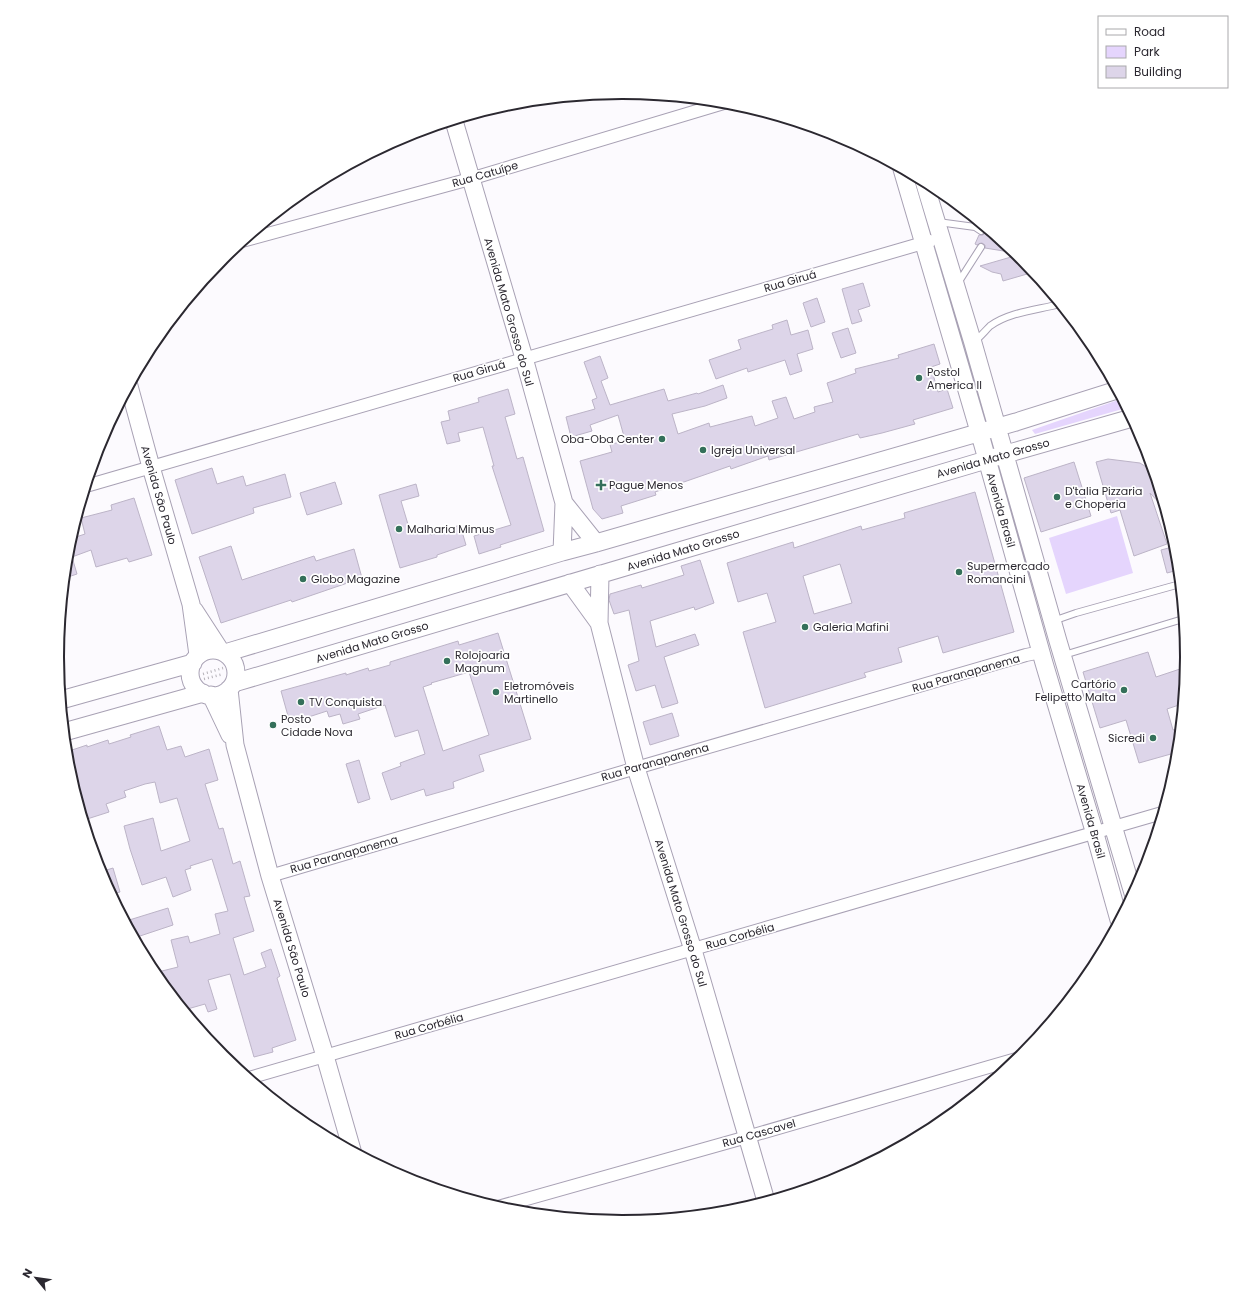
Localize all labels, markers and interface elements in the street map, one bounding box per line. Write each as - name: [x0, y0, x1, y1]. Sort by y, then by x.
- legend: [1098, 16, 1228, 88]
- text: Road: [1134, 23, 1165, 40]
- text: Park: [1134, 43, 1161, 60]
- text: Building: [1134, 63, 1182, 80]
- street label: Rua Catuípe: [450, 157, 520, 191]
- street label: Avenida Mato Grosso do Sul: [480, 236, 538, 388]
- street label: Rua Giruá: [762, 266, 818, 296]
- street label: Rua Giruá: [451, 356, 507, 386]
- place label: Postol America II: [927, 364, 982, 393]
- marker: Postol America II: [914, 373, 924, 383]
- place label: Oba-Oba Center: [561, 431, 654, 447]
- marker: Oba-Oba Center: [657, 434, 667, 444]
- street label: Avenida Mato Grosso: [935, 434, 1051, 482]
- place label: Igreja Universal: [711, 442, 795, 458]
- street label: Avenida São Paulo: [137, 444, 181, 546]
- marker: Igreja Universal: [698, 445, 708, 455]
- street label: Avenida Brasil: [983, 471, 1019, 549]
- place label: Pague Menos: [609, 477, 683, 493]
- marker: Pague Menos: [596, 480, 606, 490]
- place label: D'talia Pizzaria e Choperia: [1065, 483, 1143, 512]
- marker: D'talia Pizzaria e Choperia: [1052, 492, 1062, 502]
- place label: Malharia Mimus: [407, 521, 495, 537]
- marker: Malharia Mimus: [394, 524, 404, 534]
- street label: Avenida Mato Grosso: [625, 525, 741, 575]
- place label: Supermercado Romancini: [967, 558, 1050, 587]
- marker: Supermercado Romancini: [954, 567, 964, 577]
- place label: Globo Magazine: [311, 571, 400, 587]
- marker: Globo Magazine: [298, 574, 308, 584]
- street label: Avenida Mato Grosso: [314, 617, 430, 667]
- place label: Galeria Mafini: [813, 619, 889, 635]
- marker: Galeria Mafini: [800, 622, 810, 632]
- place label: Rolojoaria Magnum: [455, 647, 510, 676]
- street label: Rua Paranapanema: [910, 650, 1022, 696]
- marker: Rolojoaria Magnum: [442, 656, 452, 666]
- place label: Cartório Felipetto Malta: [1035, 676, 1116, 705]
- place label: Eletromóveis Martinello: [504, 678, 574, 707]
- marker: Cartório Felipetto Malta: [1119, 685, 1129, 695]
- marker: Eletromóveis Martinello: [491, 687, 501, 697]
- place label: TV Conquista: [309, 694, 382, 710]
- marker: TV Conquista: [296, 697, 306, 707]
- place label: Posto Cidade Nova: [281, 711, 353, 740]
- marker: Posto Cidade Nova: [268, 720, 278, 730]
- place label: Sicredi: [1108, 730, 1145, 746]
- marker: Sicredi: [1148, 733, 1158, 743]
- street label: Rua Paranapanema: [599, 739, 711, 785]
- street label: Avenida Brasil: [1073, 782, 1109, 860]
- street label: Rua Paranapanema: [288, 831, 400, 877]
- street label: Avenida Mato Grosso do Sul: [651, 837, 711, 989]
- street label: Avenida São Paulo: [269, 897, 315, 999]
- street label: Rua Corbélia: [704, 919, 776, 953]
- street label: Rua Corbélia: [393, 1009, 465, 1043]
- street label: Rua Cascavel: [720, 1115, 798, 1151]
- north arrow: [16, 1258, 56, 1298]
- text: N: [18, 1266, 36, 1281]

